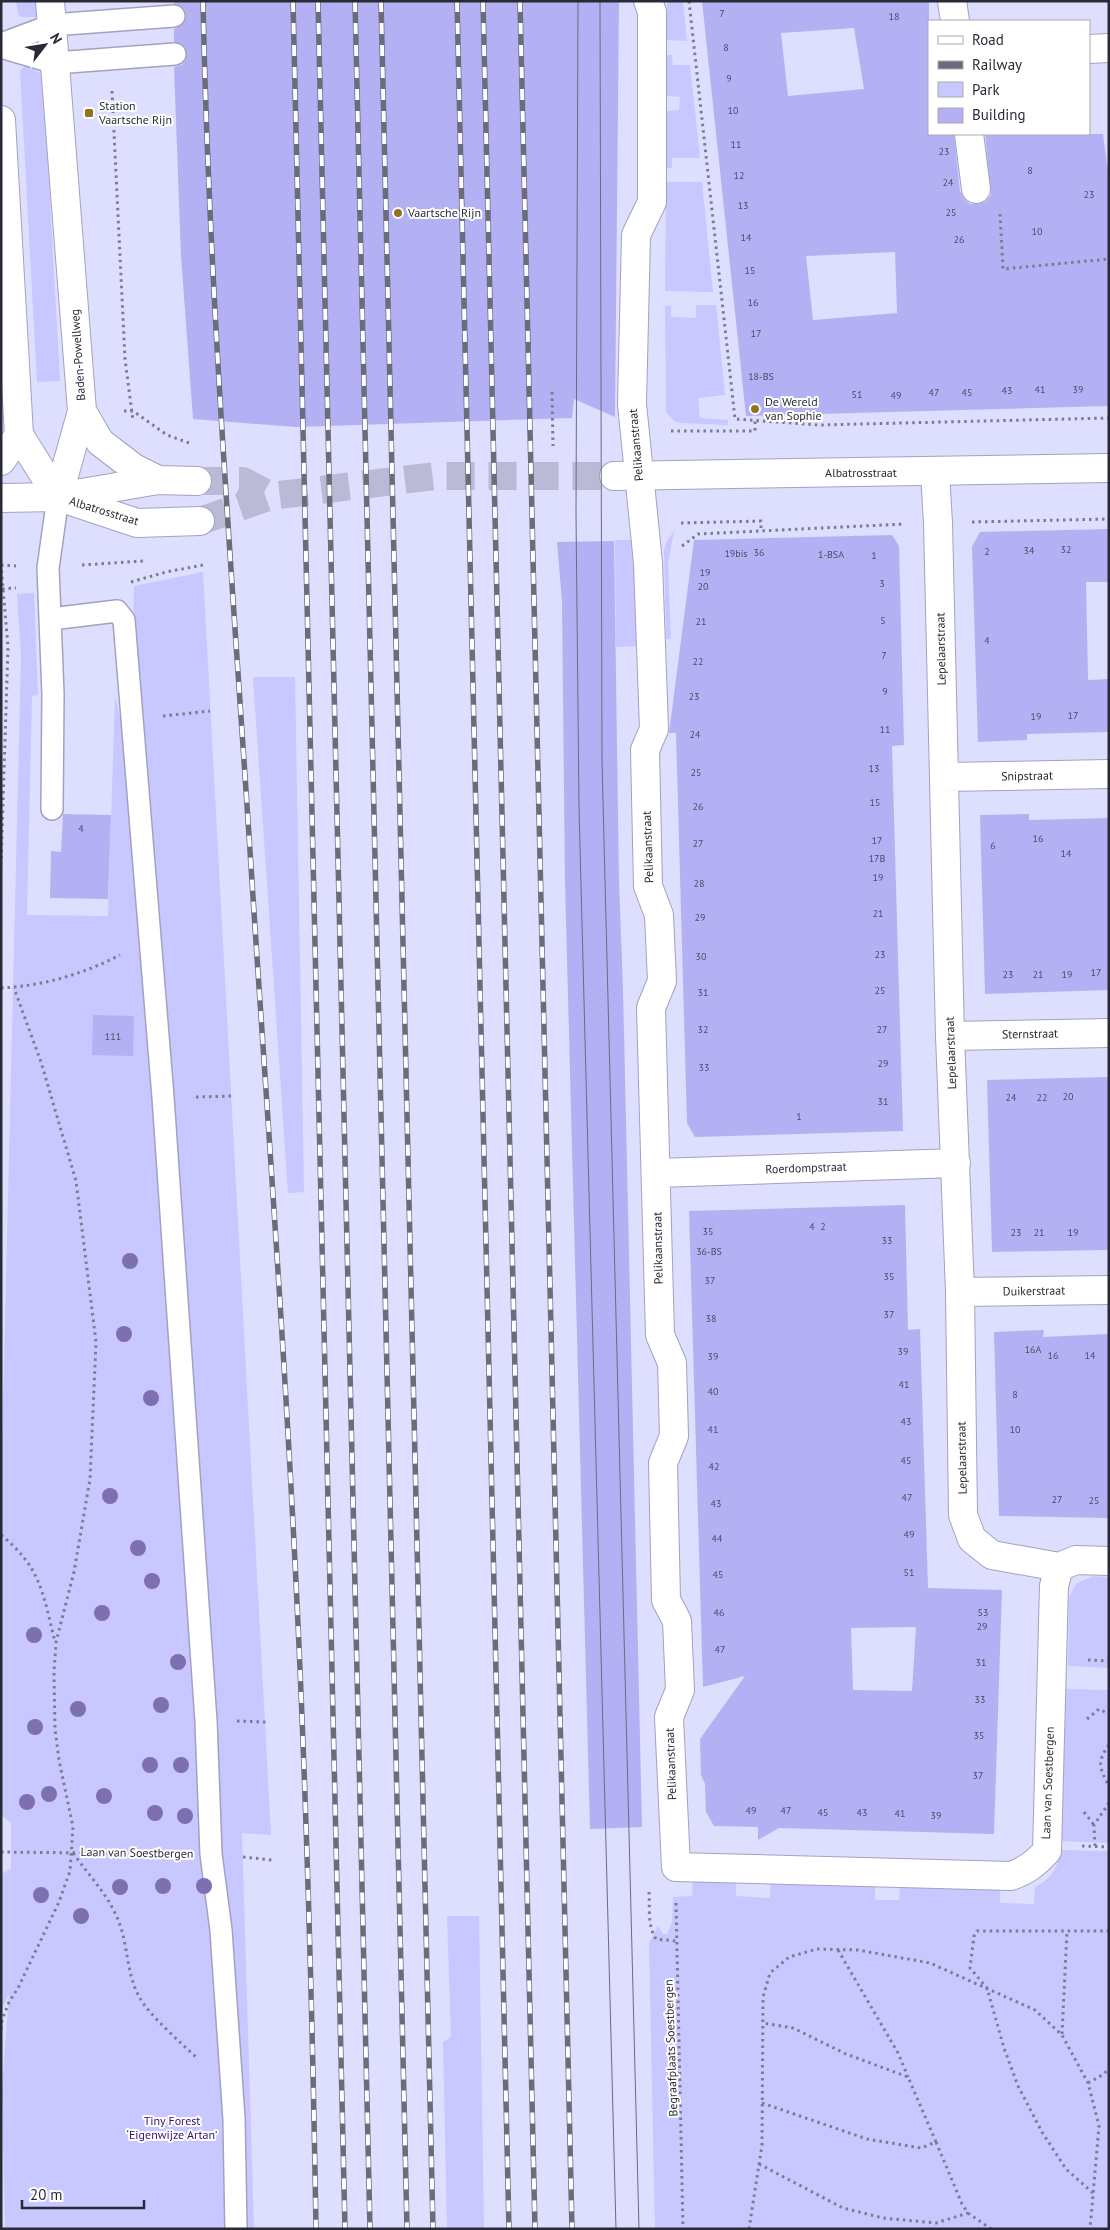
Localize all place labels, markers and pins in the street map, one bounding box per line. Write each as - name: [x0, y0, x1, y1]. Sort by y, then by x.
- place label: Station Vaartsche Rijn: [98, 98, 172, 127]
- marker: Station Vaartsche Rijn: [83, 107, 95, 119]
- place label: Vaartsche Rijn: [407, 205, 481, 220]
- marker: Vaartsche Rijn: [392, 207, 404, 219]
- place label: De Wereld van Sophie: [765, 394, 822, 423]
- marker: De Wereld van Sophie: [749, 403, 761, 415]

